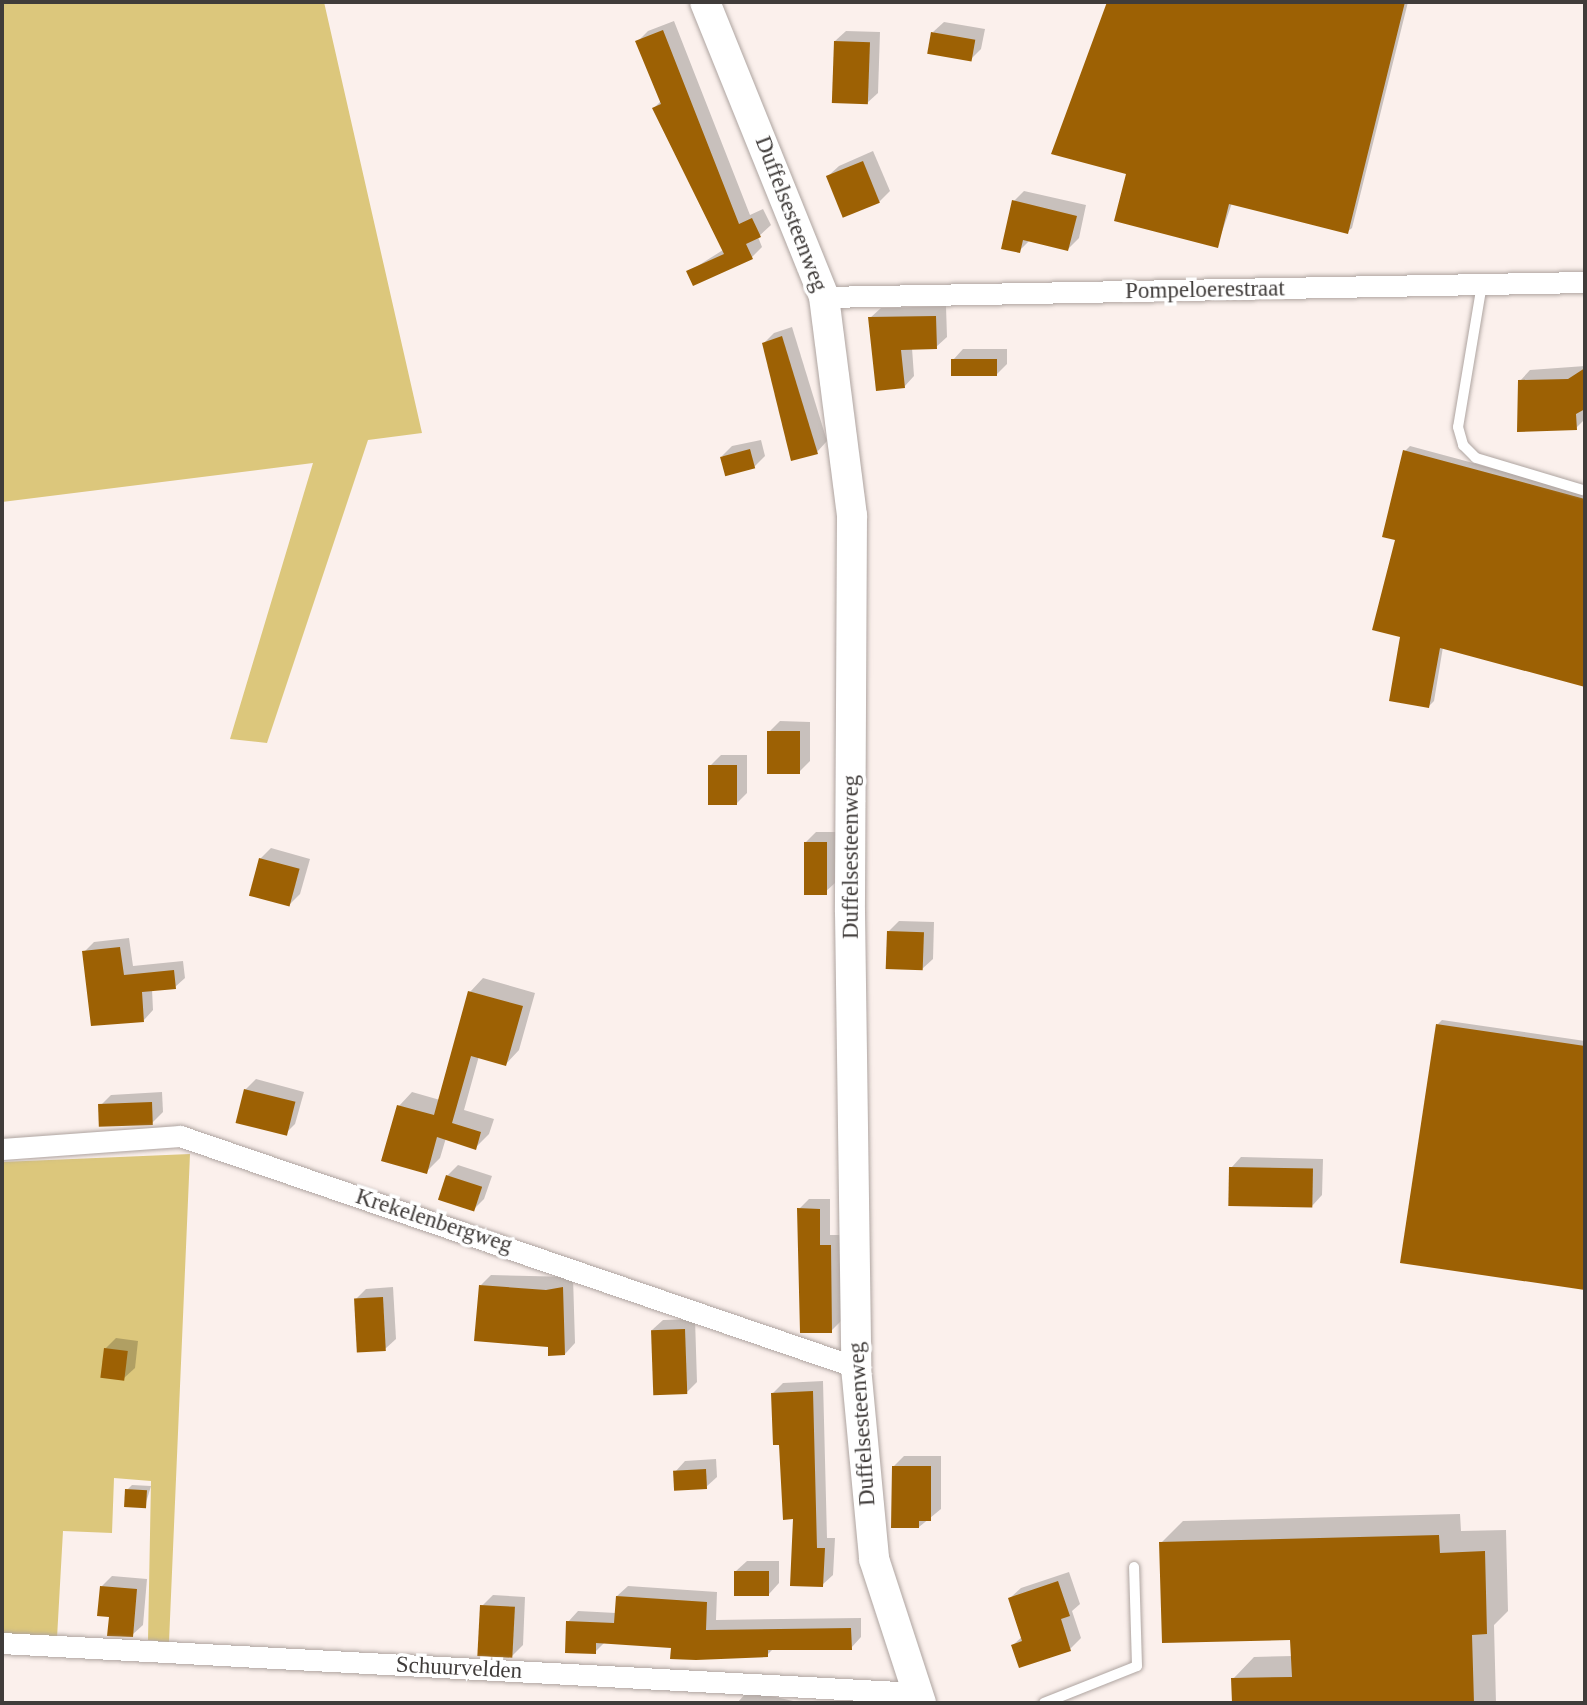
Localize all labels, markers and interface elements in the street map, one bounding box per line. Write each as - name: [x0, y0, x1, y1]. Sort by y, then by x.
- street label: Duffelsesteenweg: [749, 132, 833, 296]
- street label: Pompeloerestraat: [1125, 275, 1285, 305]
- street label: Duffelsesteenweg: [837, 775, 865, 939]
- street label: Krekelenbergweg: [352, 1183, 516, 1259]
- street label: Duffelsesteenweg: [843, 1341, 881, 1507]
- street label: Schuurvelden: [395, 1651, 523, 1685]

